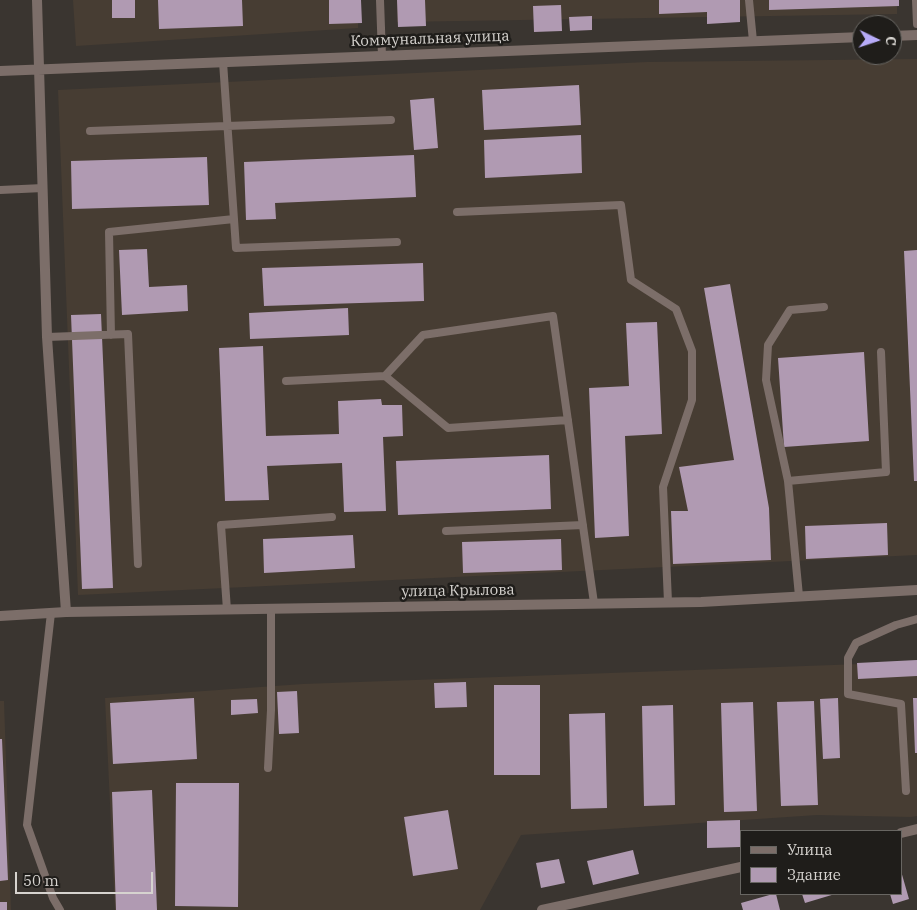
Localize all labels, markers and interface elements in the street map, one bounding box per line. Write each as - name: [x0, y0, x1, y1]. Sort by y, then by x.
- north arrow: [852, 15, 902, 65]
- street label: Коммунальная улица: [350, 27, 510, 51]
- text: С: [882, 36, 900, 46]
- street label: улица Крылова: [401, 581, 515, 601]
- legend: [740, 830, 902, 895]
- text: Улица: [787, 840, 832, 859]
- scale bar: [18, 862, 155, 894]
- text: Здание: [787, 865, 841, 884]
- text: 50 m: [23, 871, 59, 890]

